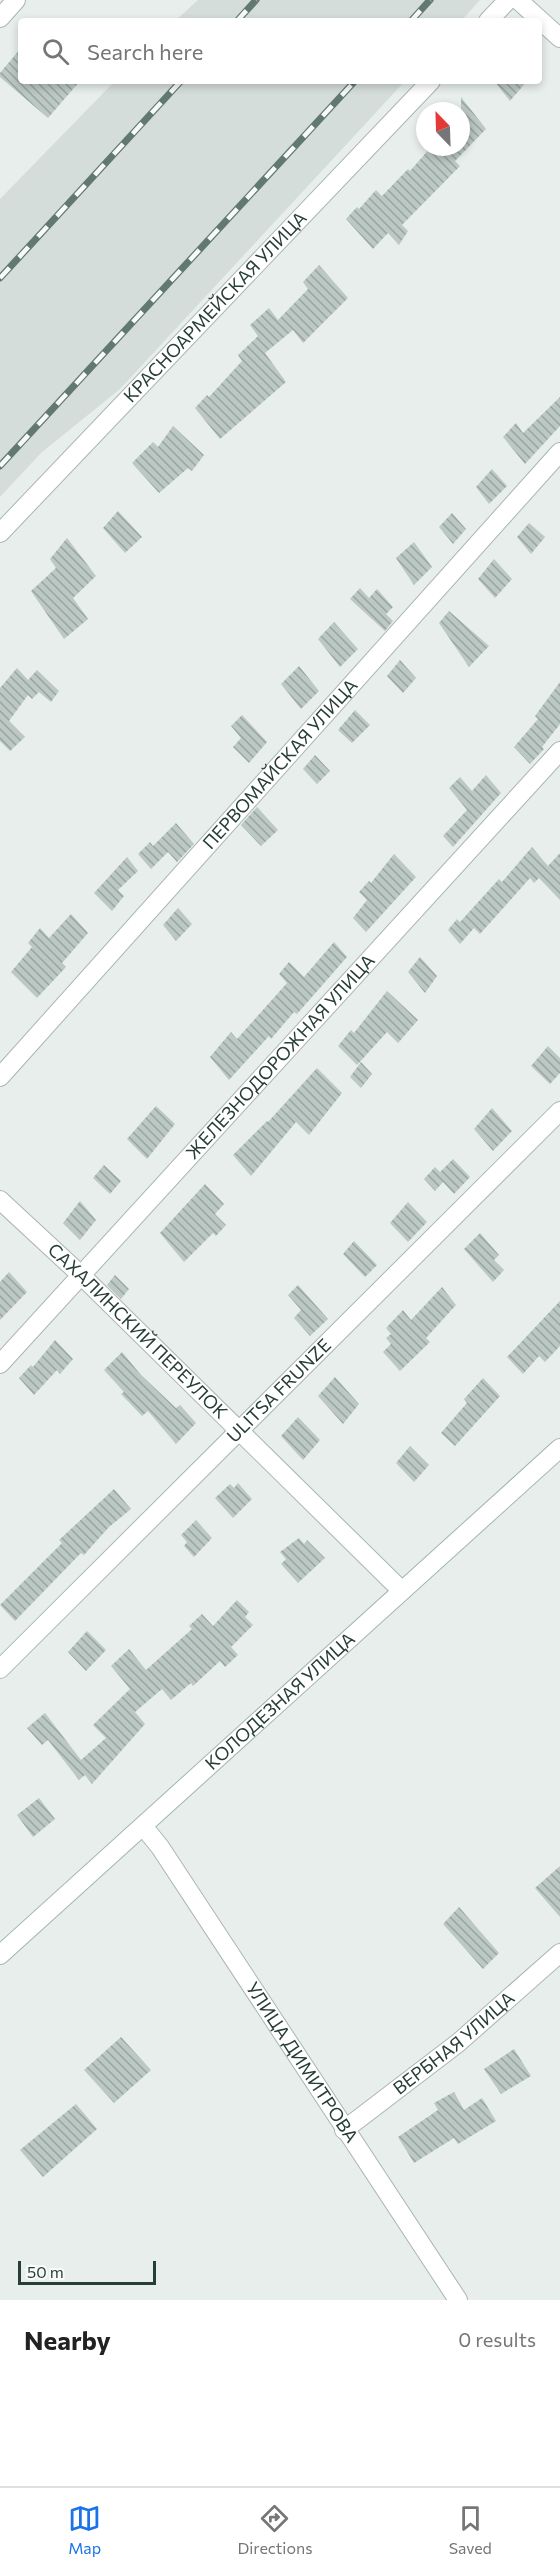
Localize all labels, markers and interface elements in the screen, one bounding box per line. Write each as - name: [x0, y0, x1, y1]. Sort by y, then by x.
- search box: [18, 18, 542, 84]
- icon: search: [39, 35, 72, 68]
- text: Search here: [87, 38, 203, 65]
- north arrow: [416, 102, 470, 156]
- street label: КРАСНОАРМЕЙСКАЯ УЛИЦА: [118, 206, 311, 407]
- street label: ПЕРВОМАЙСКАЯ УЛИЦА: [198, 674, 361, 853]
- street label: ЖЕЛЕЗНОДОРОЖНАЯ УЛИЦА: [181, 949, 379, 1163]
- street label: САХАЛИНСКИЙ ПЕРЕУЛОК: [44, 1238, 232, 1423]
- street label: ULITSA FRUNZE: [222, 1334, 335, 1447]
- street label: КОЛОДЕЗНАЯ УЛИЦА: [200, 1627, 359, 1774]
- street label: УЛИЦА ДИМИТРОВА: [242, 1978, 363, 2146]
- street label: ВЕРБНАЯ УЛИЦА: [388, 1987, 518, 2099]
- scale bar: [18, 2258, 156, 2286]
- text: 50 m: [27, 2262, 64, 2281]
- text: Nearby: [24, 2324, 111, 2355]
- text: 0 results: [458, 2327, 536, 2351]
- tab: Map: [68, 2502, 101, 2557]
- tab: Directions: [237, 2502, 312, 2557]
- tab: Saved: [449, 2502, 492, 2557]

